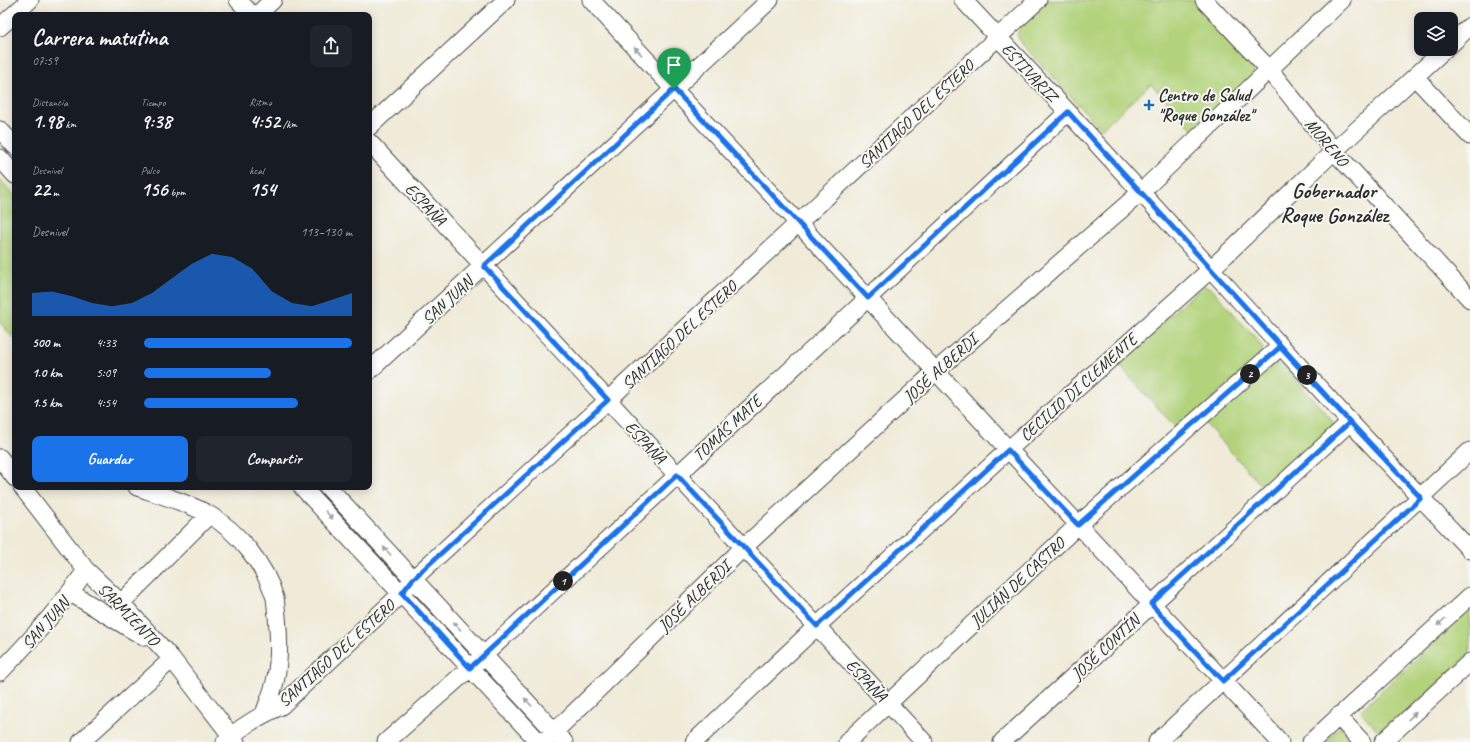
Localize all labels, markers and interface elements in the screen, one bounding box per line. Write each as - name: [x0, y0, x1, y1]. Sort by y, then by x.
- map controls: [1414, 12, 1458, 56]
- button: layers: [1414, 12, 1458, 56]
- text: Carrera matutina: [32, 24, 167, 52]
- button: share: [310, 25, 352, 67]
- street label: ESTIVARIZ: [997, 39, 1064, 108]
- one-way arrow: [634, 46, 643, 57]
- pin: [657, 48, 691, 89]
- text: 07:59: [32, 53, 58, 69]
- icon: arrive: [663, 54, 685, 76]
- street label: SANTIAGO DEL ESTERO: [854, 54, 980, 173]
- place label: Centro de Salud "Roque González": [1158, 85, 1257, 126]
- text: Distancia: [32, 95, 68, 109]
- text: Tiempo: [141, 95, 166, 109]
- text: Ritmo: [249, 95, 272, 109]
- marker: Centro de Salud "Roque González": [1143, 99, 1155, 111]
- text: 1.98: [32, 109, 63, 134]
- text: 9:38: [141, 109, 171, 134]
- text: 4:52: [249, 109, 280, 134]
- street label: MORENO: [1300, 114, 1354, 172]
- text: km: [63, 117, 76, 131]
- text: /km: [280, 117, 297, 131]
- text: Desnivel: [32, 163, 62, 177]
- text: Pulso: [141, 163, 159, 177]
- text: kcal: [249, 163, 264, 177]
- text: 22: [32, 177, 50, 202]
- text: 156: [141, 177, 168, 202]
- text: 154: [249, 177, 276, 202]
- district label: Gobernador Roque González: [1280, 178, 1390, 228]
- street label: ESPAÑA: [401, 179, 452, 231]
- text: m: [50, 185, 59, 199]
- text: bpm: [168, 185, 186, 199]
- text: Desnivel: [32, 224, 67, 240]
- text: 113–130 m: [301, 224, 352, 240]
- street label: SAN JUAN: [417, 270, 479, 329]
- street label: SANTIAGO DEL ESTERO: [617, 275, 743, 394]
- street label: JOSÉ ALBERDI: [897, 327, 984, 408]
- street label: CECILIO DI CLEMENTE: [1015, 327, 1143, 446]
- text: 500 m: [32, 335, 60, 351]
- text: 4:33: [96, 335, 116, 351]
- pin: 2: [1240, 364, 1260, 384]
- text: 1.0 km: [32, 365, 62, 381]
- text: 5:09: [96, 365, 116, 381]
- pin: 3: [1297, 365, 1317, 385]
- text: 2: [1248, 367, 1252, 381]
- text: 3: [1305, 368, 1309, 382]
- street label: TOMÁS MATE: [688, 388, 768, 466]
- text: 1.5 km: [32, 395, 62, 411]
- text: 4:54: [96, 395, 116, 411]
- street label: ESPAÑA: [621, 417, 672, 469]
- button: Guardar: [32, 436, 188, 482]
- button: Compartir: [196, 436, 352, 482]
- one-way arrow: [324, 510, 333, 521]
- street label: JULIÁN DE CASTRO: [964, 531, 1070, 632]
- one-way arrow: [382, 546, 391, 556]
- street label: JOSÉ ALBERDI: [652, 554, 737, 637]
- pin: 1: [553, 571, 573, 591]
- text: 1: [561, 574, 565, 588]
- street label: SARMIENTO: [93, 578, 166, 652]
- street label: SAN JUAN: [17, 591, 76, 654]
- street label: SANTIAGO DEL ESTERO: [274, 594, 400, 711]
- street label: JOSÉ CONTÍN: [1065, 608, 1146, 685]
- one-way arrow: [1436, 617, 1446, 627]
- one-way arrow: [452, 621, 462, 631]
- street label: ESPAÑA: [842, 655, 893, 707]
- one-way arrow: [524, 698, 533, 707]
- one-way arrow: [1407, 711, 1417, 720]

